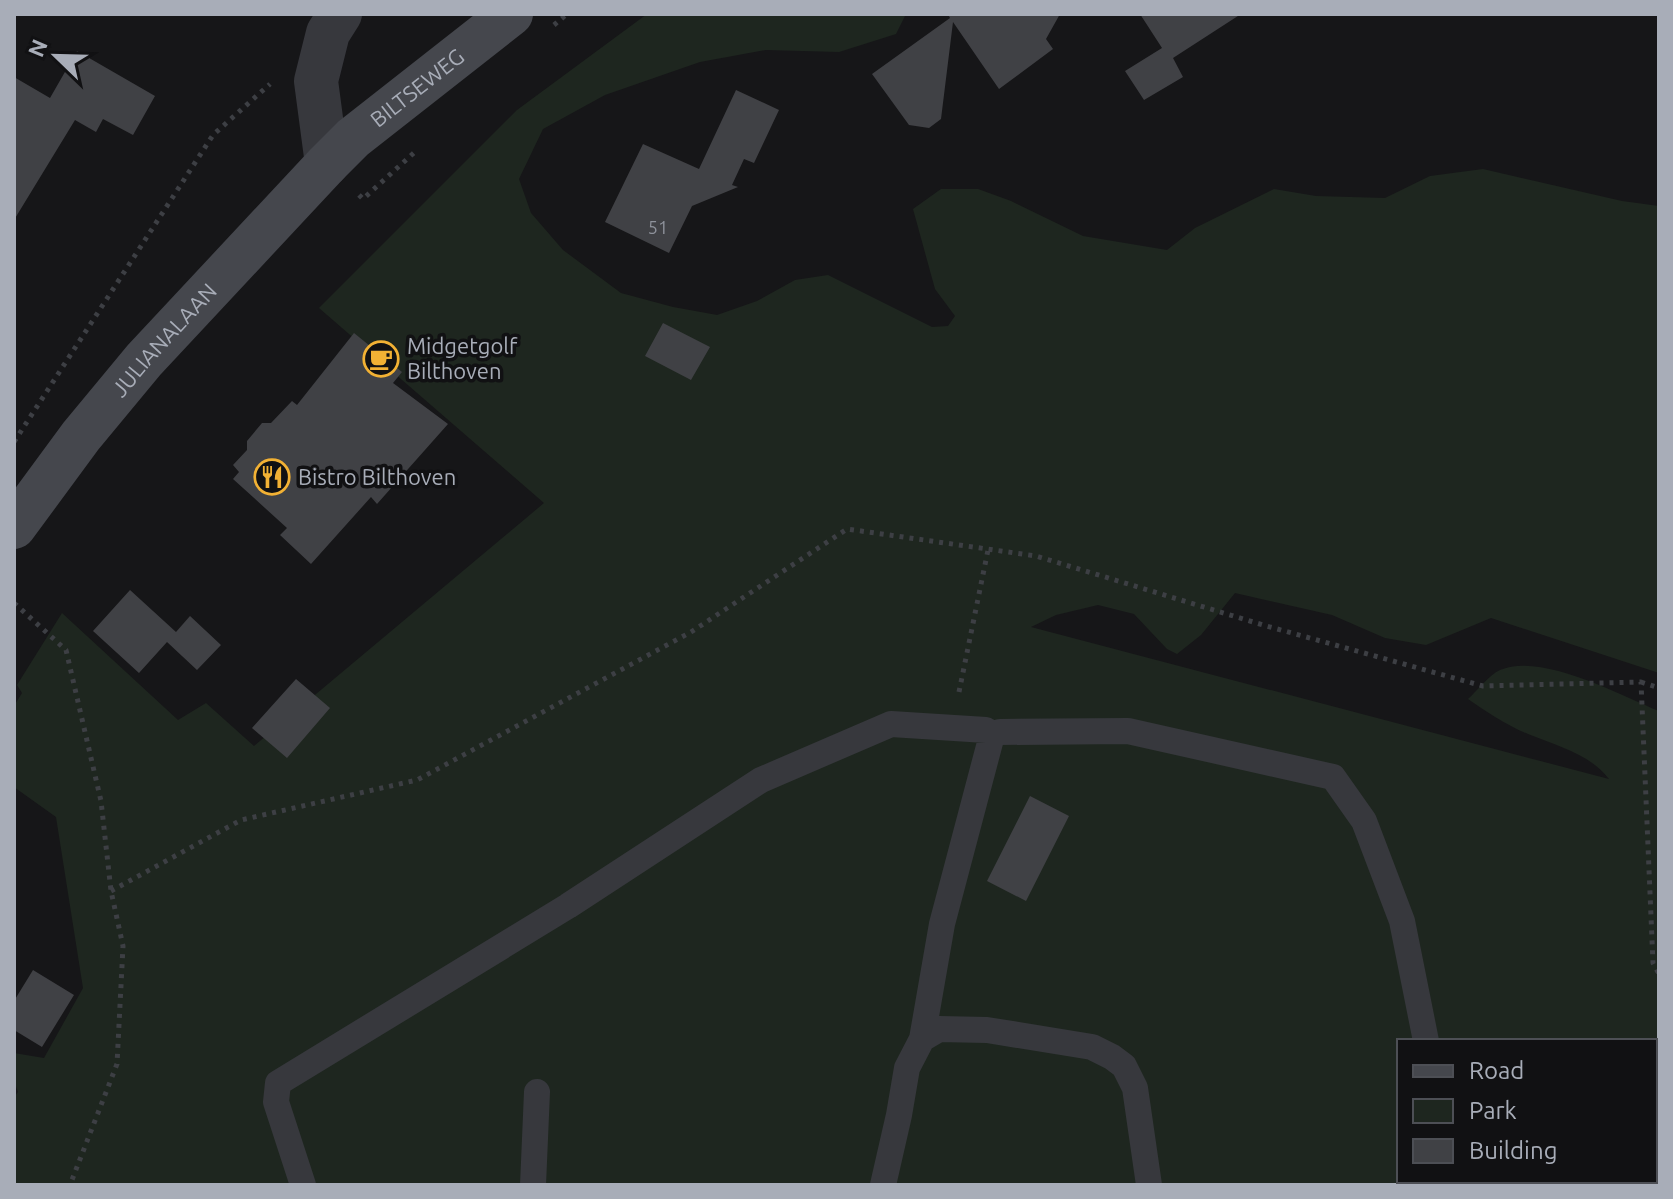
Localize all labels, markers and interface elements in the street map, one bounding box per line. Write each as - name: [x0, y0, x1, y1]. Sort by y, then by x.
- north arrow: [16, 16, 96, 96]
- text: N: [22, 36, 52, 60]
- street label: BILTSEWEG: [365, 43, 468, 132]
- house number: 51: [648, 217, 668, 237]
- street label: JULIANALAAN: [106, 278, 221, 401]
- place label: Midgetgolf Bilthoven: [407, 333, 518, 383]
- cafe icon: Midgetgolf Bilthoven: [362, 340, 400, 378]
- restaurant icon: Bistro Bilthoven: [253, 458, 291, 496]
- place label: Bistro Bilthoven: [298, 464, 456, 489]
- legend: [1397, 1039, 1657, 1183]
- text: Road: [1469, 1057, 1524, 1084]
- text: Park: [1469, 1097, 1517, 1124]
- text: Building: [1469, 1137, 1557, 1164]

